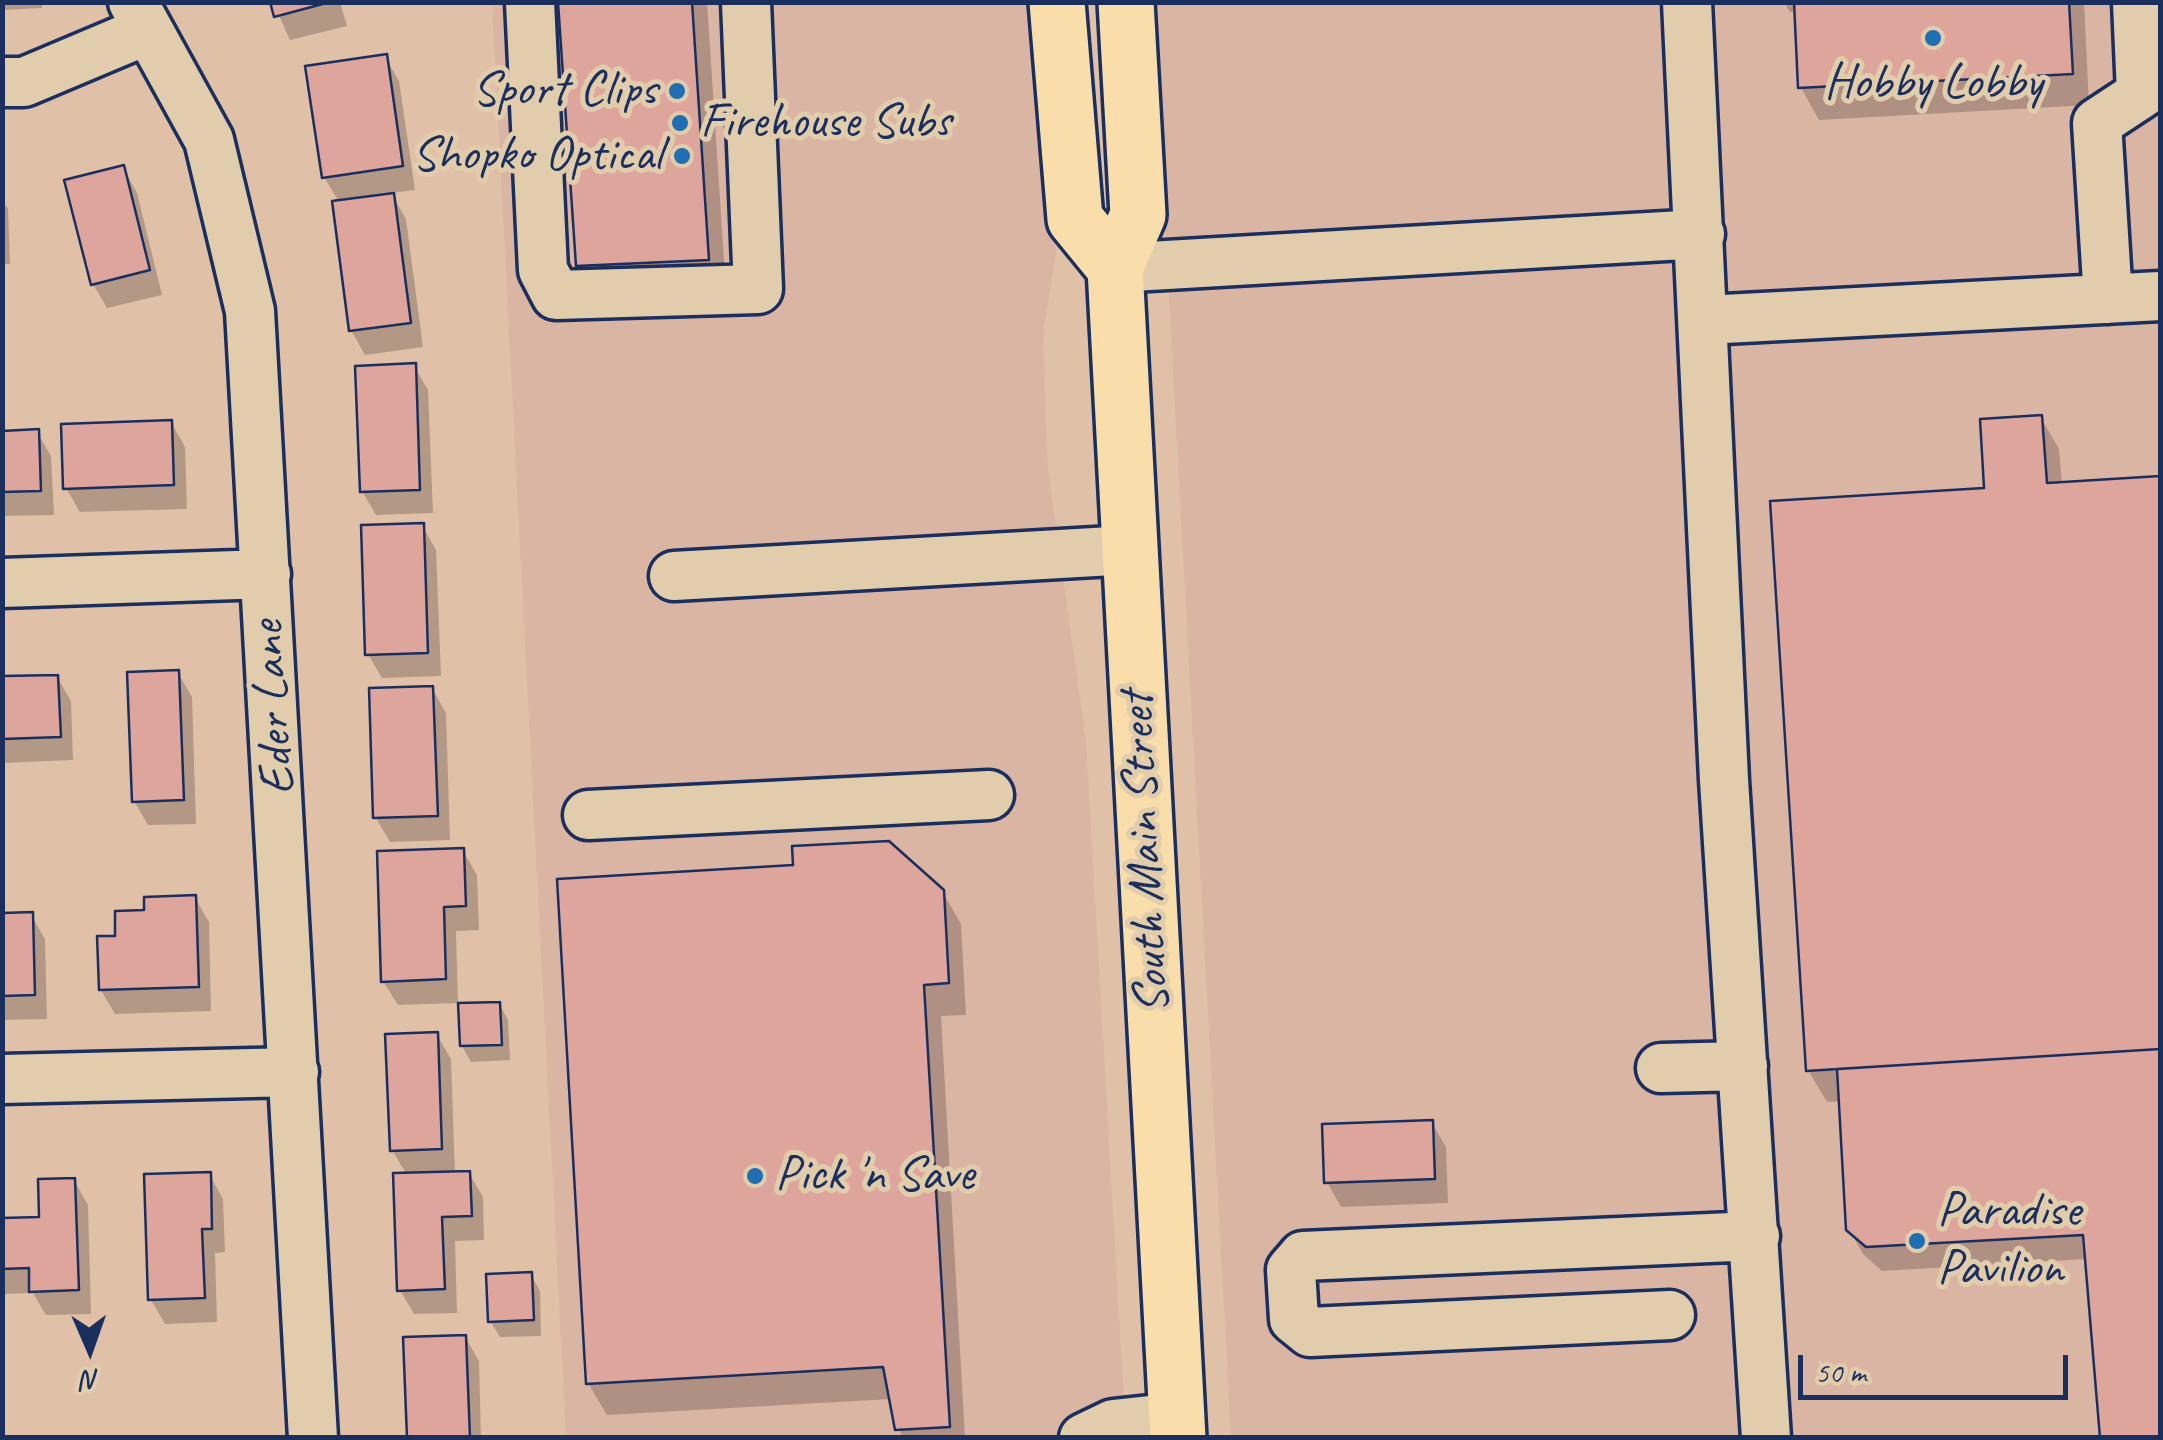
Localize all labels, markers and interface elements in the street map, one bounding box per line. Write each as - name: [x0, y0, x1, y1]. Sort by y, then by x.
- marker: Hobby Lobby: [1922, 27, 1944, 49]
- place label: Hobby Lobby: [1824, 54, 2042, 114]
- place label: Sport Clips: [472, 61, 657, 121]
- marker: Sport Clips: [666, 80, 688, 102]
- place label: Firehouse Subs: [700, 93, 951, 153]
- marker: Firehouse Subs: [669, 112, 691, 134]
- place label: Shopko Optical: [412, 126, 662, 186]
- marker: Shopko Optical: [671, 145, 693, 167]
- street label: Eder Lane: [238, 619, 310, 797]
- street label: South Main Street: [1108, 691, 1184, 1015]
- place label: Pick 'n Save: [775, 1146, 974, 1206]
- marker: Pick 'n Save: [744, 1165, 766, 1187]
- place label: Paradise Pavilion: [1937, 1182, 2080, 1300]
- marker: Paradise Pavilion: [1906, 1230, 1928, 1252]
- north arrow: [40, 1300, 140, 1400]
- scale bar: [1803, 1335, 2073, 1397]
- text: 50 m: [1815, 1353, 1866, 1391]
- text: N: [82, 1363, 100, 1398]

